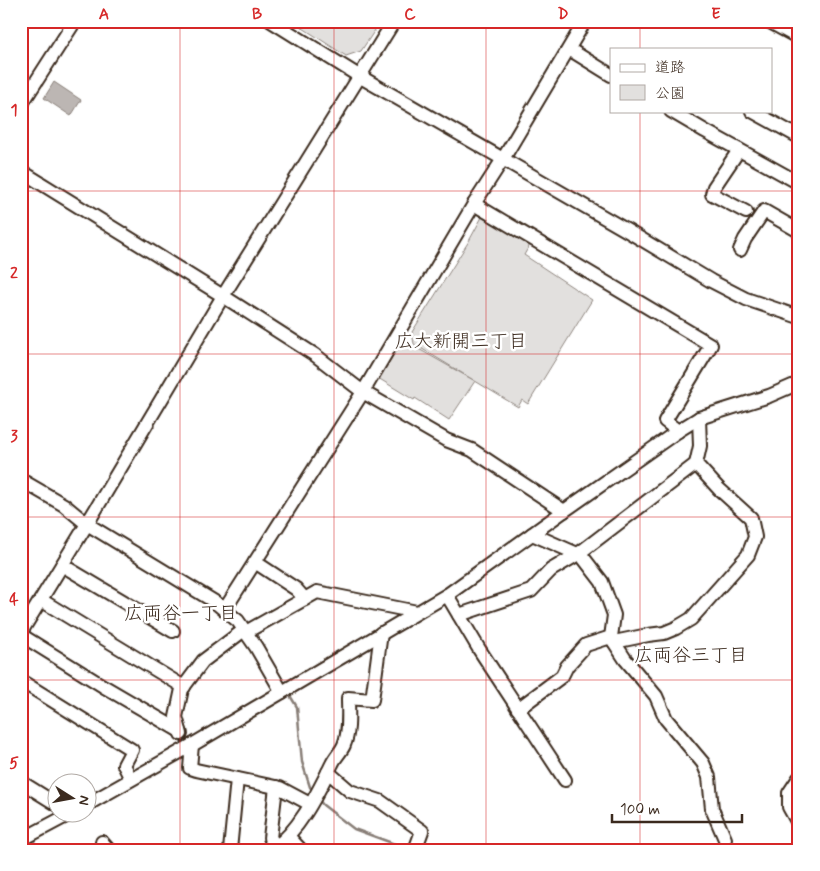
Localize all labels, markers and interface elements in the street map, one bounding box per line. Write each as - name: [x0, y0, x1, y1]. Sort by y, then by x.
- text: A: [99, 4, 109, 25]
- text: B: [252, 4, 262, 25]
- text: C: [404, 4, 416, 25]
- text: D: [557, 4, 569, 25]
- text: E: [711, 4, 721, 25]
- legend: [610, 48, 772, 112]
- text: 道路: [655, 58, 685, 78]
- text: 公園: [655, 84, 685, 104]
- text: 1: [10, 100, 18, 121]
- text: 2: [10, 263, 18, 284]
- district label: 広大新開三丁目: [394, 329, 528, 354]
- text: 3: [10, 426, 18, 447]
- text: 4: [9, 589, 19, 610]
- district label: 広両谷一丁目: [124, 601, 238, 626]
- district label: 広両谷三丁目: [634, 643, 748, 668]
- text: 5: [9, 753, 19, 774]
- north arrow: [48, 774, 98, 824]
- scale bar: [612, 791, 742, 823]
- text: N: [74, 794, 94, 807]
- text: 100 m: [620, 800, 660, 820]

